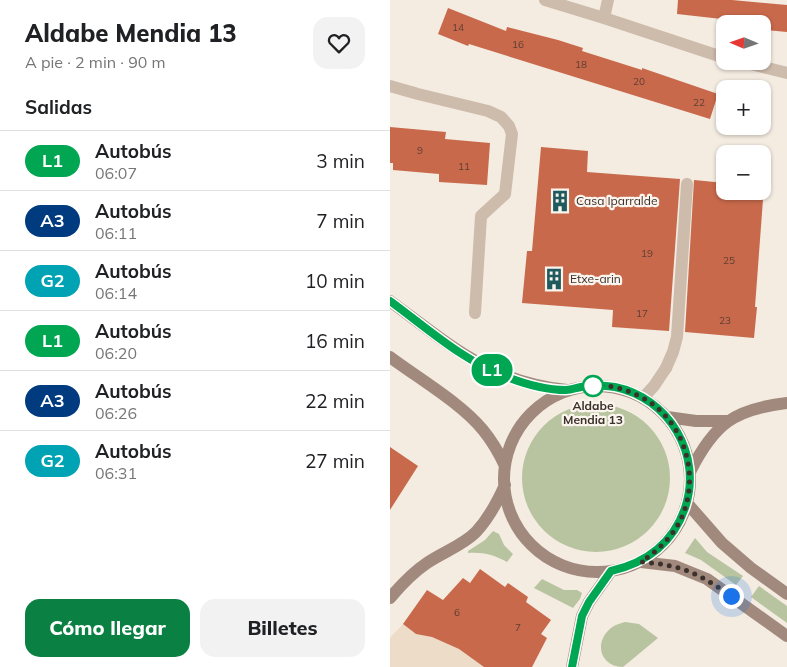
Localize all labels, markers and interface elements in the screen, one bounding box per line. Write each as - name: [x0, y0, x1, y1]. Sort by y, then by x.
- north arrow: [716, 15, 771, 70]
- map controls: [716, 15, 771, 200]
- button: heart: [313, 17, 365, 69]
- text: Aldabe Mendia 13: [25, 18, 237, 48]
- house number: 14: [452, 21, 464, 34]
- house number: 16: [512, 38, 524, 51]
- text: A pie · 2 min · 90 m: [25, 52, 166, 72]
- house number: 18: [575, 58, 587, 71]
- house number: 20: [633, 75, 645, 88]
- button: +: [716, 80, 771, 135]
- text: Salidas: [25, 95, 92, 119]
- house number: 22: [693, 96, 705, 109]
- text: Autobús: [95, 139, 172, 163]
- house number: 9: [417, 144, 423, 157]
- button: −: [716, 145, 771, 200]
- text: L1: [42, 149, 63, 172]
- text: 3 min: [316, 149, 365, 173]
- house number: 11: [458, 160, 470, 173]
- text: 06:07: [95, 163, 137, 183]
- building icon: Casa Iparralde: [547, 188, 573, 214]
- place label: Casa Iparralde: [576, 193, 657, 208]
- text: Autobús: [95, 199, 172, 223]
- text: A3: [40, 209, 65, 232]
- text: 7 min: [316, 209, 365, 233]
- text: 06:11: [95, 223, 137, 243]
- house number: 19: [641, 247, 653, 260]
- house number: 25: [723, 254, 735, 267]
- text: Autobús: [95, 259, 172, 283]
- building icon: Etxe-arin: [541, 266, 567, 292]
- text: G2: [40, 269, 65, 292]
- text: 10 min: [305, 269, 365, 293]
- place label: Etxe-arin: [570, 271, 621, 286]
- text: 06:14: [95, 283, 137, 303]
- house number: 17: [636, 307, 648, 320]
- house number: 23: [719, 314, 731, 327]
- text: Autobús: [95, 319, 172, 343]
- text: L1: [42, 329, 63, 352]
- text: 16 min: [305, 329, 365, 353]
- text: 06:20: [95, 343, 137, 363]
- line badge: L1: [470, 354, 514, 386]
- text: L1: [482, 358, 502, 381]
- marker: Aldabe Mendia 13: [582, 375, 604, 397]
- text: Autobús: [95, 379, 172, 403]
- text: A3: [40, 389, 65, 412]
- text: 22 min: [305, 389, 365, 413]
- place label: Aldabe Mendia 13: [563, 398, 623, 427]
- text: 06:26: [95, 403, 137, 423]
- text: Autobús: [95, 439, 172, 463]
- text: G2: [40, 449, 65, 472]
- text: 27 min: [305, 449, 365, 473]
- text: 06:31: [95, 463, 137, 483]
- your location: [719, 584, 744, 609]
- button: Cómo llegar: [25, 599, 190, 657]
- button: Billetes: [200, 599, 365, 657]
- house number: 6: [454, 606, 460, 619]
- house number: 7: [515, 621, 521, 634]

